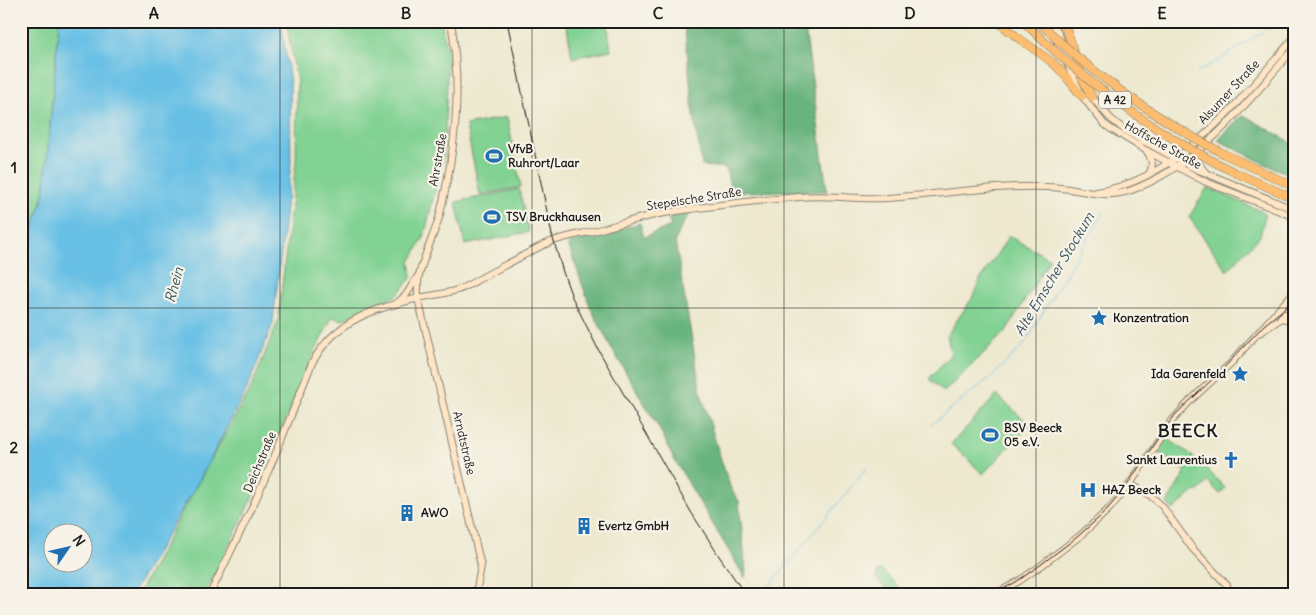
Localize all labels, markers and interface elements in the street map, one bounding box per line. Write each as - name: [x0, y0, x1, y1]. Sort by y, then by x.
- text: A: [149, 3, 159, 23]
- text: B: [401, 3, 412, 23]
- text: C: [653, 3, 664, 23]
- text: D: [904, 3, 916, 23]
- text: E: [1157, 3, 1167, 23]
- street label: Alsumer Straße: [1195, 56, 1262, 127]
- road number: A 42: [1099, 92, 1131, 108]
- street label: Hoffsche Straße: [1122, 117, 1205, 172]
- street label: Ahrstraße: [425, 132, 450, 188]
- place label: VfvB Ruhrort/Laar: [508, 141, 579, 170]
- sports icon: VfvB Ruhrort/Laar: [484, 146, 504, 166]
- text: 1: [11, 157, 17, 177]
- street label: Stepelsche Straße: [645, 184, 742, 213]
- sports icon: TSV Bruckhausen: [482, 207, 502, 227]
- water label: Alte Emscher Stockum: [1010, 208, 1098, 339]
- place label: TSV Bruckhausen: [506, 209, 601, 224]
- water label: Rhein: [161, 265, 188, 305]
- place icon: Konzentration: [1089, 308, 1109, 328]
- place label: Konzentration: [1113, 310, 1189, 325]
- place icon: Ida Garenfeld: [1230, 364, 1250, 384]
- place label: Ida Garenfeld: [1151, 366, 1226, 381]
- street label: Arndtstraße: [450, 410, 479, 476]
- district label: BEECK: [1158, 419, 1218, 442]
- place label: BSV Beeck 05 e.V.: [1004, 420, 1062, 449]
- sports icon: BSV Beeck 05 e.V.: [980, 425, 1000, 445]
- street label: Deichstraße: [240, 429, 279, 495]
- text: 2: [10, 437, 19, 457]
- church icon: Sankt Laurentius: [1221, 450, 1241, 470]
- place label: Sankt Laurentius: [1126, 452, 1218, 467]
- hospital icon: HAZ Beeck: [1078, 480, 1098, 500]
- place label: HAZ Beeck: [1102, 482, 1161, 497]
- building icon: AWO: [397, 503, 417, 523]
- place label: AWO: [421, 505, 449, 520]
- building icon: Evertz GmbH: [574, 516, 594, 536]
- place label: Evertz GmbH: [598, 518, 670, 533]
- north arrow: [42, 522, 92, 572]
- text: N: [69, 532, 89, 550]

